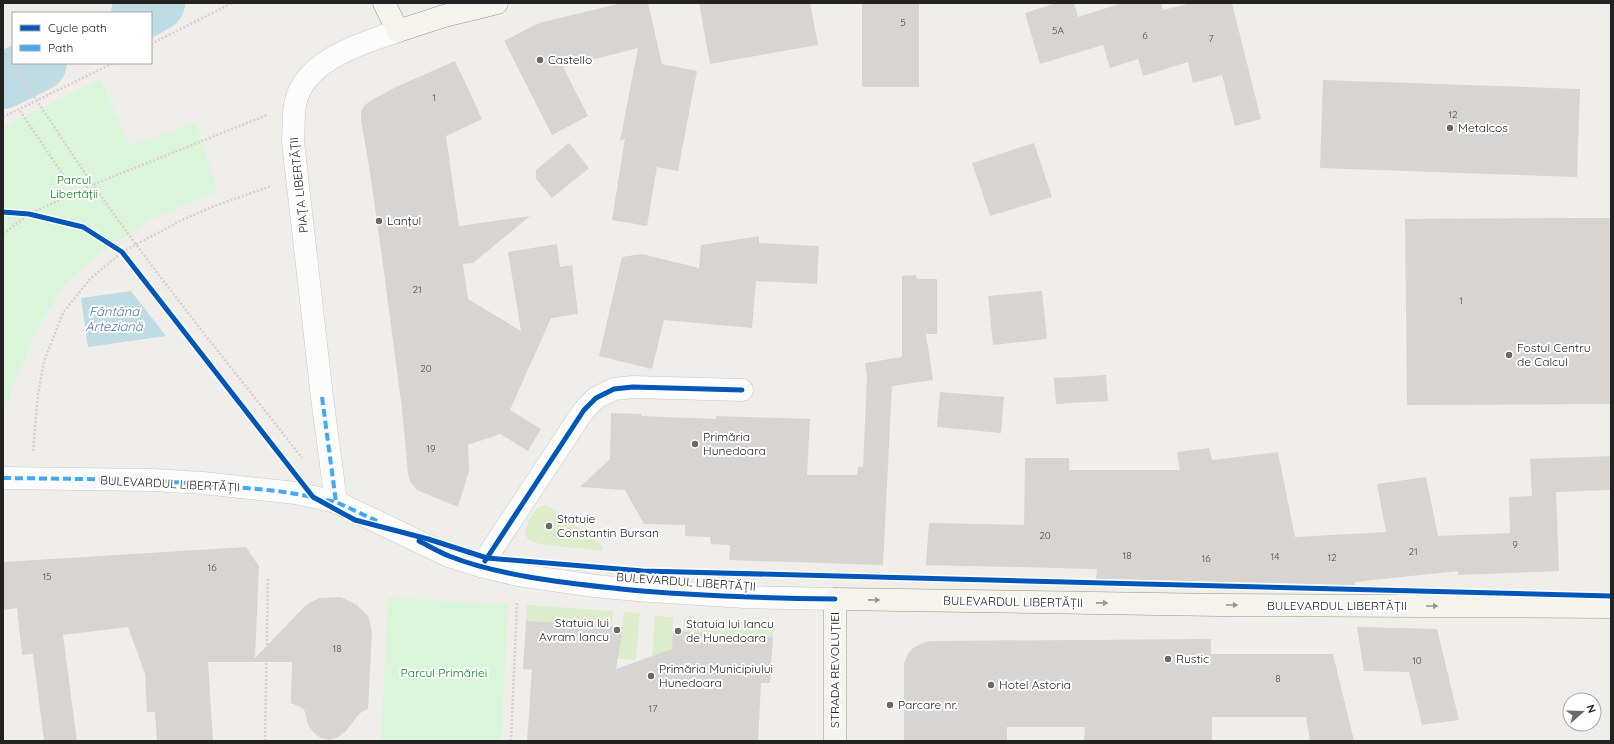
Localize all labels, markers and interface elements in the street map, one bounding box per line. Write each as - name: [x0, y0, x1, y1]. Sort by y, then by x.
- legend: [12, 12, 152, 64]
- house number: 5: [900, 16, 906, 29]
- text: Cycle path: [48, 20, 107, 35]
- house number: 5A: [1052, 24, 1064, 37]
- house number: 6: [1142, 29, 1148, 42]
- house number: 7: [1208, 32, 1214, 45]
- text: Path: [48, 40, 73, 55]
- place label: Castello: [548, 52, 592, 67]
- marker: Castello: [535, 55, 545, 65]
- house number: 1: [432, 91, 436, 104]
- house number: 12: [1448, 108, 1458, 121]
- place label: Metalcos: [1458, 120, 1508, 135]
- marker: Metalcos: [1445, 123, 1455, 133]
- street label: PIAȚA LIBERTĂȚII: [286, 136, 311, 234]
- park label: Parcul Libertății: [50, 172, 98, 201]
- place label: Lanțul: [387, 213, 421, 228]
- marker: Lanțul: [374, 216, 384, 226]
- house number: 21: [412, 283, 422, 296]
- house number: 1: [1459, 294, 1463, 307]
- water label: Fântâna Arteziană: [85, 303, 144, 334]
- place label: Fostul Centru de Calcul: [1517, 340, 1591, 369]
- marker: Fostul Centru de Calcul: [1504, 350, 1514, 360]
- house number: 20: [420, 362, 432, 375]
- place label: Primăria Hunedoara: [703, 429, 766, 458]
- marker: Primăria Hunedoara: [690, 439, 700, 449]
- house number: 19: [426, 442, 436, 455]
- street label: BULEVARDUL LIBERTĂȚII: [100, 472, 240, 495]
- place label: Statuie Constantin Bursan: [557, 511, 659, 540]
- marker: Statuie Constantin Bursan: [544, 521, 554, 531]
- house number: 20: [1039, 529, 1051, 542]
- house number: 9: [1512, 538, 1518, 551]
- house number: 21: [1408, 545, 1418, 558]
- house number: 18: [1122, 549, 1132, 562]
- house number: 14: [1271, 550, 1279, 563]
- house number: 12: [1327, 551, 1337, 564]
- house number: 16: [1201, 552, 1211, 565]
- house number: 16: [207, 561, 217, 574]
- street label: BULEVARDUL LIBERTĂȚII: [616, 569, 756, 594]
- house number: 15: [42, 570, 52, 583]
- street label: BULEVARDUL LIBERTĂȚII: [943, 593, 1083, 610]
- one-way arrow: [868, 597, 881, 603]
- street label: BULEVARDUL LIBERTĂȚII: [1267, 598, 1407, 613]
- one-way arrow: [1096, 600, 1108, 607]
- one-way arrow: [1226, 602, 1239, 608]
- one-way arrow: [1426, 603, 1439, 609]
- street label: STRADA REVOLUȚIEI: [827, 612, 842, 728]
- place label: Statuia lui Avram Iancu: [539, 615, 609, 644]
- place label: Statuia lui Iancu de Hunedoara: [686, 616, 774, 645]
- marker: Statuia lui Avram Iancu: [612, 625, 622, 635]
- marker: Statuia lui Iancu de Hunedoara: [673, 626, 683, 636]
- house number: 18: [332, 642, 342, 655]
- place label: Rustic: [1176, 651, 1209, 666]
- marker: Rustic: [1163, 654, 1173, 664]
- house number: 10: [1412, 654, 1422, 667]
- place label: Primăria Municipiului Hunedoara: [659, 661, 773, 690]
- park label: Parcul Primăriei: [401, 665, 487, 680]
- marker: Primăria Municipiului Hunedoara: [646, 671, 656, 681]
- house number: 8: [1275, 672, 1281, 685]
- place label: Hotel Astoria: [999, 677, 1071, 692]
- marker: Hotel Astoria: [986, 680, 996, 690]
- north arrow: [1562, 692, 1602, 732]
- place label: Parcare nr.: [898, 697, 957, 712]
- marker: Parcare nr.: [885, 700, 895, 710]
- house number: 17: [649, 702, 657, 715]
- text: N: [1583, 702, 1599, 715]

